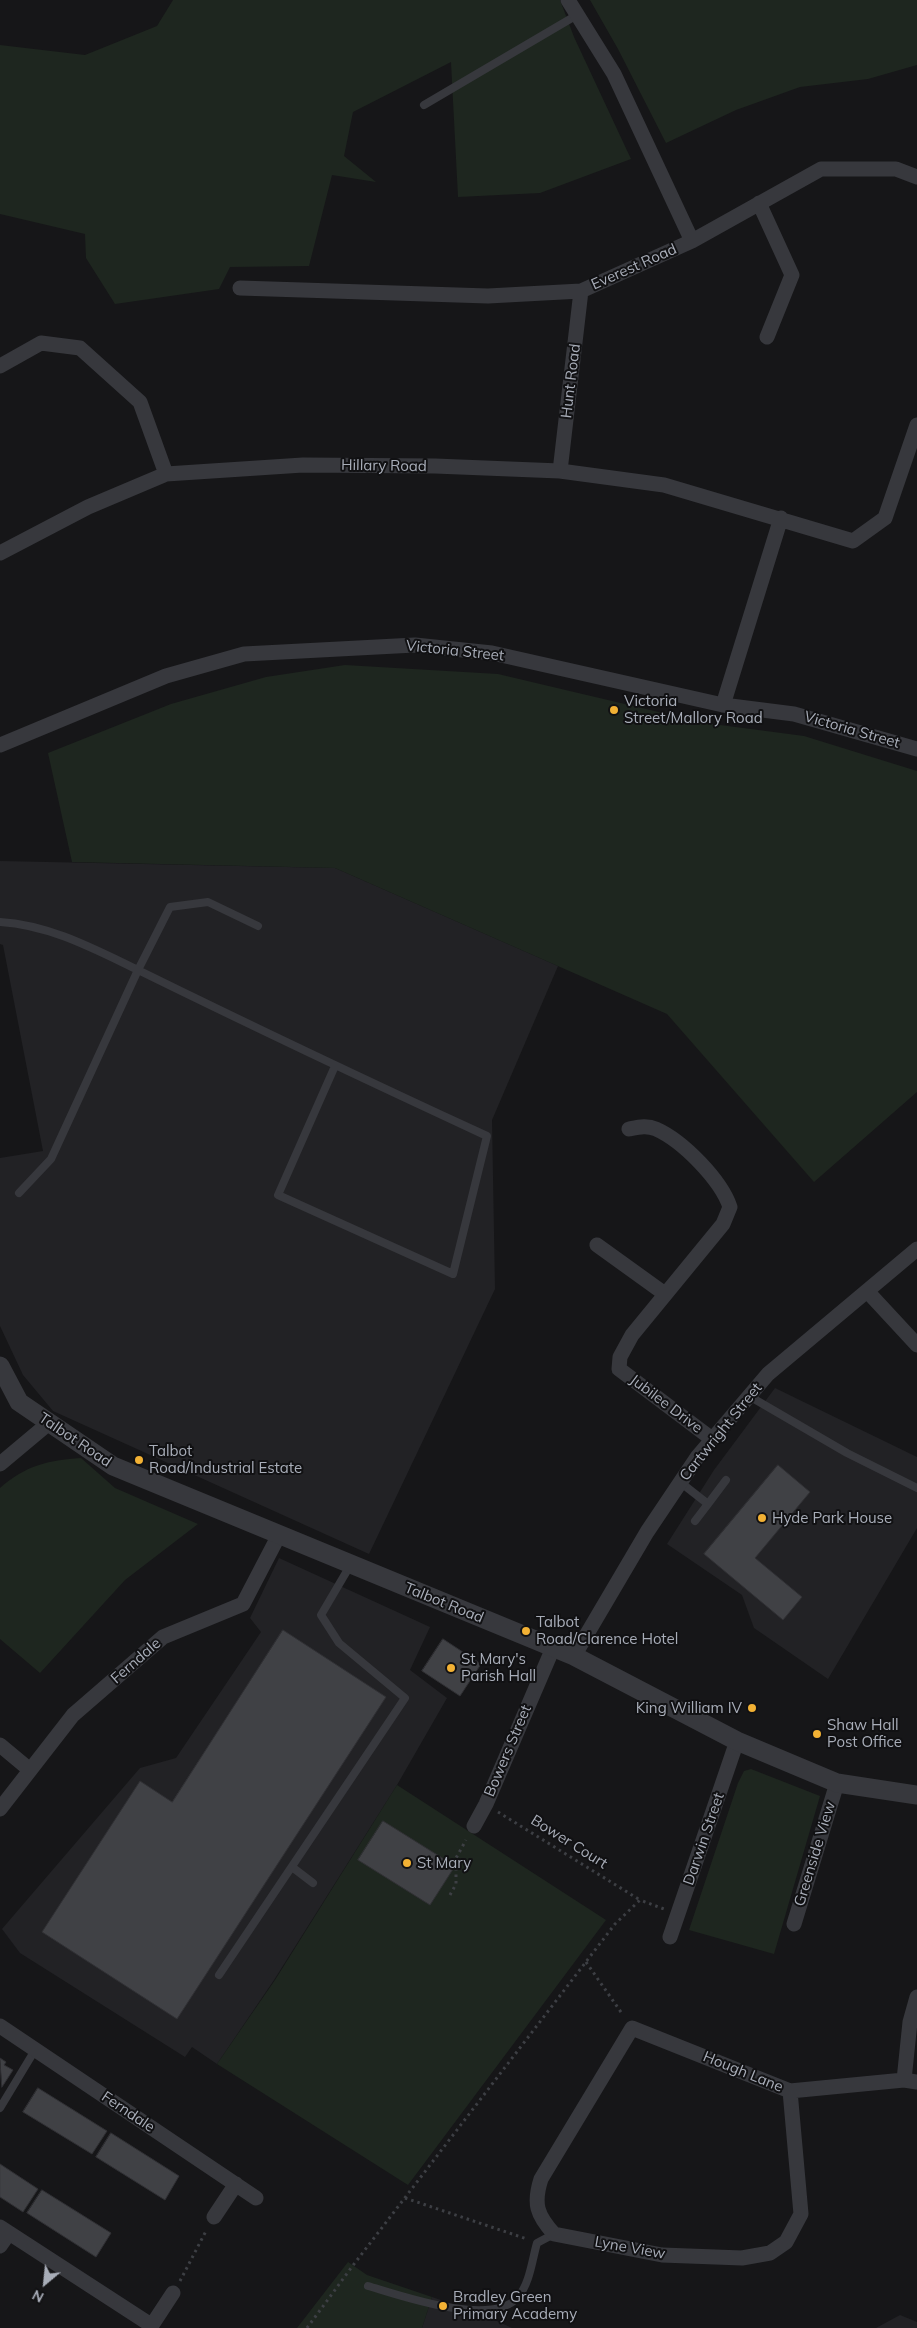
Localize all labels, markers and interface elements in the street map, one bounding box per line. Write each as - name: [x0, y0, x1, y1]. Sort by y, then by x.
- street label: Everest Road: [589, 240, 679, 294]
- street label: Hunt Road: [558, 343, 584, 419]
- street label: Hillary Road: [341, 456, 427, 476]
- street label: Victoria Street: [405, 637, 505, 665]
- place label: Victoria Street/Mallory Road: [624, 692, 763, 727]
- marker: Victoria Street/Mallory Road: [608, 704, 620, 716]
- street label: Victoria Street: [802, 708, 902, 752]
- street label: Jubilee Drive: [626, 1371, 706, 1437]
- street label: Cartwright Street: [676, 1379, 766, 1485]
- street label: Talbot Road: [35, 1409, 115, 1471]
- place label: Talbot Road/Industrial Estate: [149, 1442, 302, 1477]
- marker: Talbot Road/Industrial Estate: [133, 1454, 145, 1466]
- place label: Hyde Park House: [772, 1509, 892, 1527]
- marker: Hyde Park House: [756, 1512, 768, 1524]
- street label: Talbot Road: [402, 1579, 486, 1627]
- place label: Talbot Road/Clarence Hotel: [536, 1613, 678, 1648]
- marker: Talbot Road/Clarence Hotel: [520, 1625, 532, 1637]
- street label: Ferndale: [107, 1634, 165, 1688]
- place label: St Mary's Parish Hall: [461, 1650, 536, 1685]
- marker: St Mary's Parish Hall: [445, 1662, 457, 1674]
- place label: King William IV: [636, 1699, 742, 1717]
- street label: Bowers Street: [481, 1702, 535, 1800]
- marker: King William IV: [746, 1702, 758, 1714]
- place label: Shaw Hall Post Office: [827, 1716, 902, 1751]
- marker: Shaw Hall Post Office: [811, 1728, 823, 1740]
- street label: Darwin Street: [680, 1790, 728, 1888]
- street label: Greenside View: [791, 1799, 839, 1909]
- street label: Bower Court: [527, 1811, 611, 1873]
- place label: St Mary: [417, 1854, 471, 1872]
- marker: St Mary: [401, 1857, 413, 1869]
- street label: Hough Lane: [700, 2048, 786, 2096]
- street label: Ferndale: [98, 2088, 158, 2136]
- street label: Lyne View: [593, 2233, 667, 2263]
- north arrow: [20, 2258, 70, 2308]
- text: N: [29, 2286, 47, 2307]
- place label: Bradley Green Primary Academy: [453, 2288, 577, 2323]
- marker: Bradley Green Primary Academy: [437, 2300, 449, 2312]

